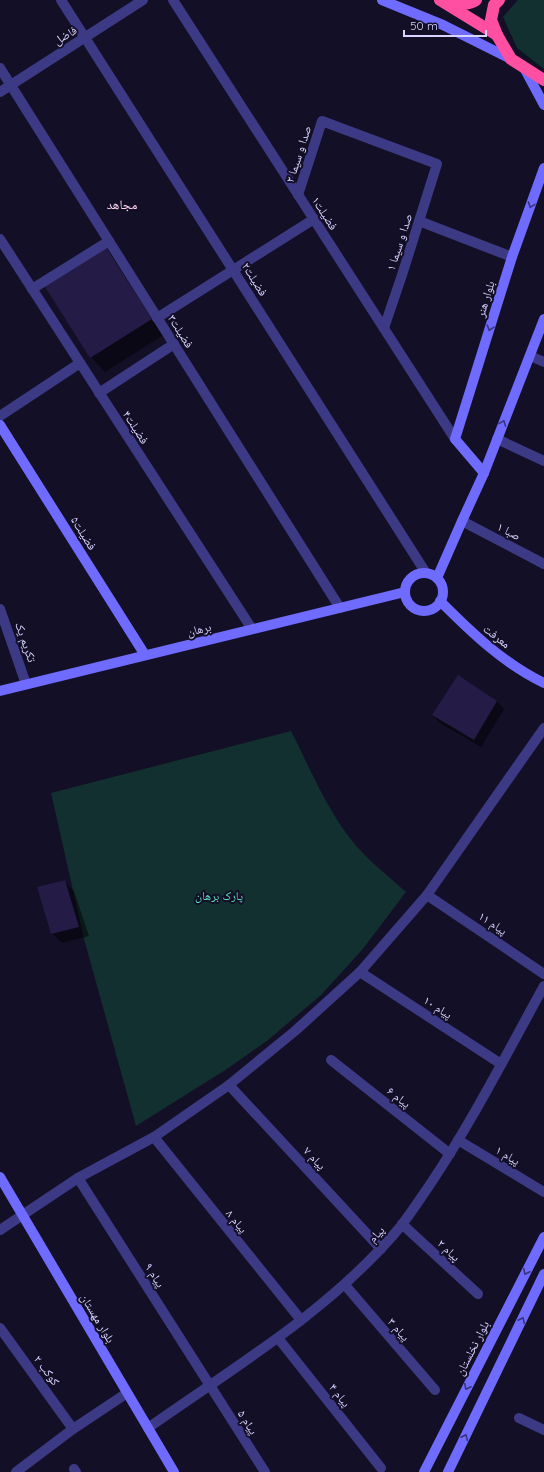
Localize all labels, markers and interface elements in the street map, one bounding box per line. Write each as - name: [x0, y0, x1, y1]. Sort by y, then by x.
- scale bar: [404, 12, 486, 38]
- text: 50 m: [410, 18, 438, 33]
- street label: فاضل: [51, 22, 79, 48]
- street label: صدا و سیما ۲: [282, 124, 314, 184]
- street label: فضیلت۱: [309, 193, 341, 233]
- district label: مجاهد: [107, 196, 137, 212]
- one-way arrow: [527, 201, 535, 208]
- street label: صدا و سیما ۱: [383, 212, 415, 272]
- street label: فضیلت۲: [239, 259, 271, 299]
- street label: بلوار هنر: [472, 279, 498, 320]
- street label: فضیلت۳: [165, 311, 197, 351]
- one-way arrow: [486, 324, 494, 331]
- street label: فضیلت۴: [120, 407, 152, 447]
- one-way arrow: [499, 420, 507, 427]
- street label: فضیلت۵: [68, 513, 100, 553]
- street label: صبا ۱: [494, 519, 523, 544]
- street label: برهان: [185, 619, 213, 640]
- street label: تکریم یک: [11, 620, 40, 665]
- street label: معرفت: [481, 621, 513, 651]
- park label: پارک برهان: [195, 888, 243, 903]
- street label: پیام ۱۱: [475, 908, 511, 939]
- street label: پیام ۱۰: [420, 992, 456, 1023]
- street label: پیام ۶: [384, 1083, 414, 1112]
- street label: پیام ۱: [492, 1142, 523, 1169]
- street label: پیام ۷: [300, 1143, 330, 1174]
- street label: پیام ۸: [222, 1206, 251, 1237]
- street label: پیام: [365, 1222, 388, 1246]
- street label: پیام ۲: [434, 1236, 464, 1265]
- street label: پیام ۹: [141, 1260, 168, 1291]
- one-way arrow: [524, 1267, 531, 1275]
- street label: بلوار مهستان: [77, 1291, 119, 1346]
- street label: پیام ۳: [384, 1314, 413, 1345]
- one-way arrow: [517, 1317, 525, 1324]
- street label: بلوار نخلستان: [452, 1318, 492, 1378]
- street label: کوکب ۲: [31, 1352, 63, 1388]
- street label: پیام ۴: [325, 1380, 354, 1411]
- one-way arrow: [464, 1383, 472, 1390]
- street label: پیام ۵: [234, 1407, 261, 1438]
- one-way arrow: [460, 1434, 468, 1441]

